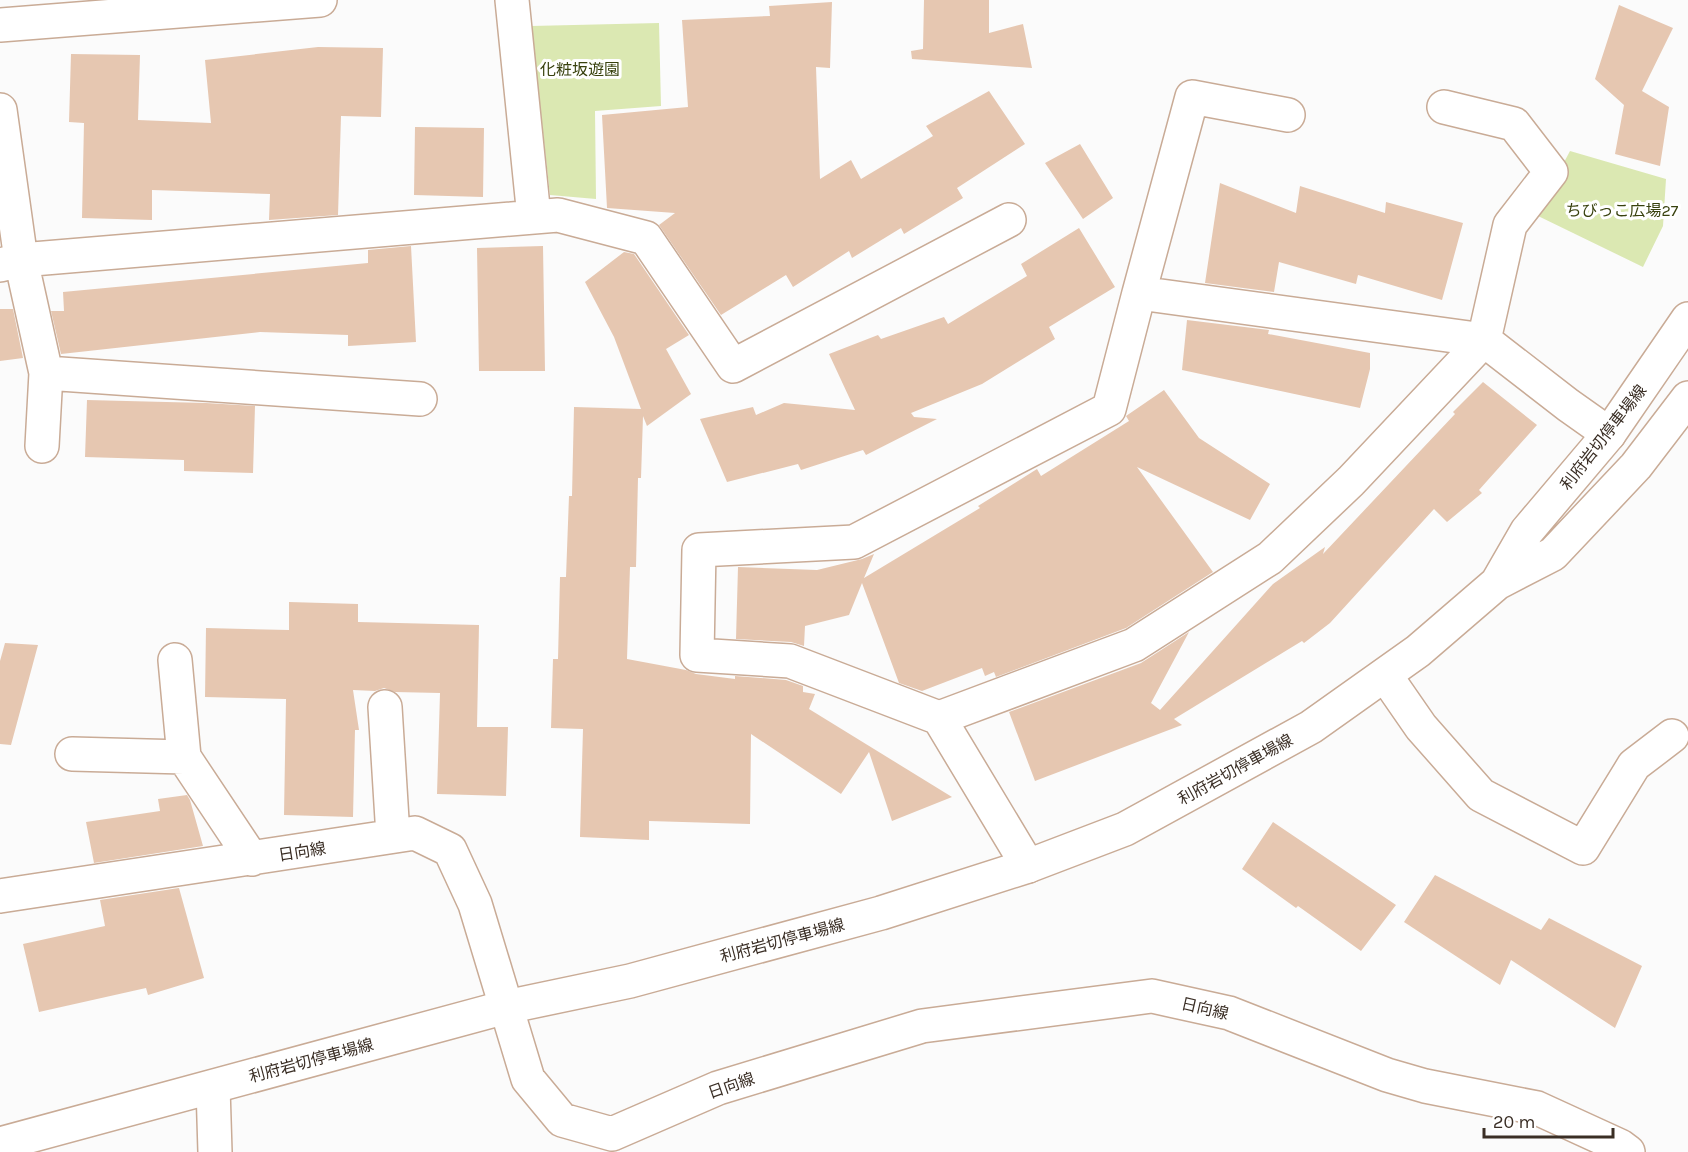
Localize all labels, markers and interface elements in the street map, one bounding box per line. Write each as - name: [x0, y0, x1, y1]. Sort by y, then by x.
- park label: 化粧坂遊園: [540, 60, 620, 79]
- park label: ちびっこ広場27: [1566, 201, 1679, 220]
- street label: 利府岩切停車場線: [1557, 381, 1650, 494]
- street label: 利府岩切停車場線: [1175, 730, 1296, 809]
- street label: 日向線: [277, 838, 327, 865]
- street label: 利府岩切停車場線: [718, 915, 846, 966]
- street label: 日向線: [1179, 994, 1230, 1023]
- street label: 利府岩切停車場線: [247, 1035, 375, 1086]
- street label: 日向線: [705, 1069, 757, 1102]
- scale bar: [1484, 1101, 1613, 1139]
- text: 20 m: [1493, 1111, 1535, 1133]

